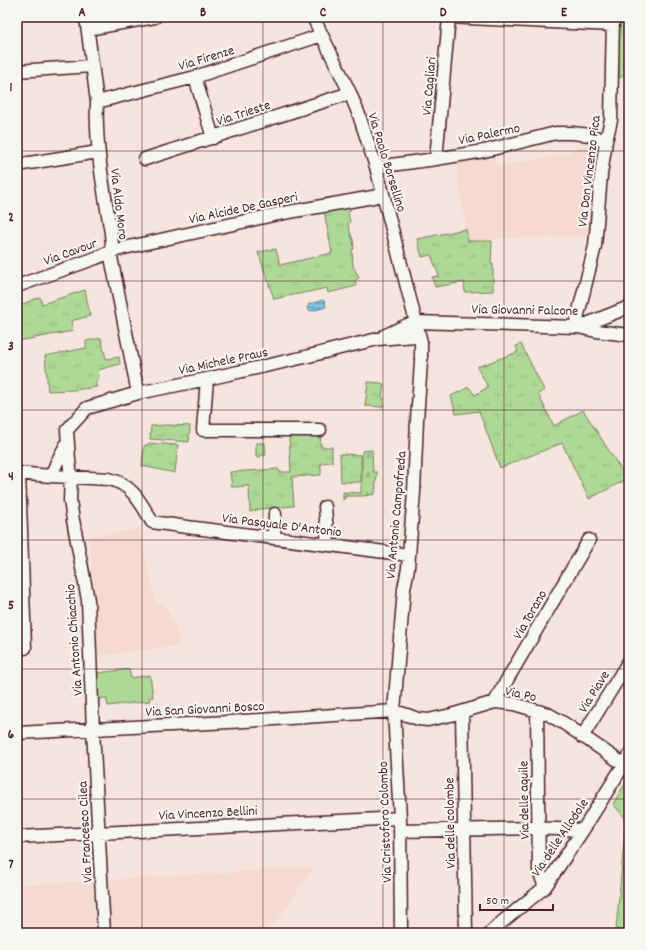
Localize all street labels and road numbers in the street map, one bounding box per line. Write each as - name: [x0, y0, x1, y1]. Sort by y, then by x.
- street label: Via Firenze: [176, 41, 237, 77]
- street label: Via Cagliari: [417, 56, 443, 116]
- street label: Via Trieste: [214, 96, 273, 132]
- street label: Via Paolo Borsellino: [361, 110, 411, 215]
- street label: Via Don Vincenzo Pica: [573, 114, 607, 228]
- street label: Via Palermo: [457, 119, 522, 151]
- street label: Via Aldo Moro: [104, 167, 132, 241]
- street label: Via Alcide De Gasperi: [187, 188, 300, 230]
- street label: Via Cavour: [41, 234, 101, 272]
- street label: Via Giovanni Falcone: [471, 300, 578, 322]
- street label: Via Michele Praus: [177, 343, 270, 381]
- street label: Via Antonio Campofreda: [381, 450, 413, 580]
- street label: Via Pasquale D'Antonio: [221, 509, 343, 543]
- street label: Via Antonio Chiacchio: [61, 583, 89, 696]
- street label: Via Torano: [509, 587, 553, 643]
- street label: Via Piave: [574, 667, 616, 717]
- street label: Via Po: [503, 682, 538, 708]
- street label: Via San Giovanni Bosco: [145, 697, 265, 723]
- street label: Via delle aquile: [514, 760, 536, 839]
- street label: Via Cristoforo Colombo: [374, 761, 398, 883]
- street label: Via delle colombe: [440, 777, 462, 869]
- street label: Via Francesco Cilea: [73, 780, 99, 883]
- street label: Via delle Allodole: [527, 795, 594, 881]
- street label: Via Vincenzo Bellini: [158, 801, 258, 827]

